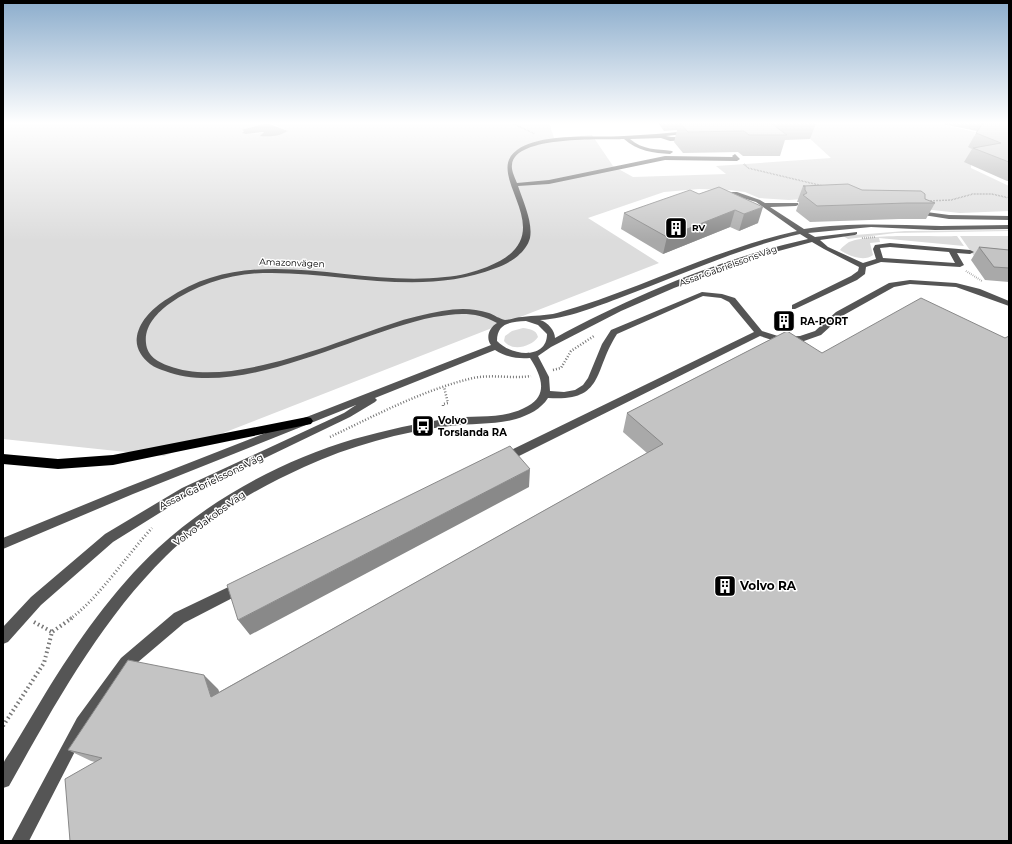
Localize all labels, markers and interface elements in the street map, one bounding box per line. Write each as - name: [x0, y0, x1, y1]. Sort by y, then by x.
- building icon: RV: [663, 215, 689, 241]
- place label: RV: [692, 222, 706, 233]
- street label: Assar Gabrielssons Väg: [677, 243, 778, 288]
- street label: Amazonvägen: [259, 256, 325, 269]
- building icon: RA-PORT: [771, 308, 797, 334]
- place label: RA-PORT: [800, 315, 849, 328]
- bus stop icon: Volvo Torslanda RA: [410, 413, 436, 439]
- place label: Volvo Torslanda RA: [437, 414, 507, 439]
- street label: Assar Gabrielssons Väg: [157, 450, 266, 512]
- street label: Volvo Jakobs Väg: [171, 488, 248, 549]
- building icon: Volvo RA: [712, 573, 738, 599]
- place label: Volvo RA: [739, 578, 797, 593]

